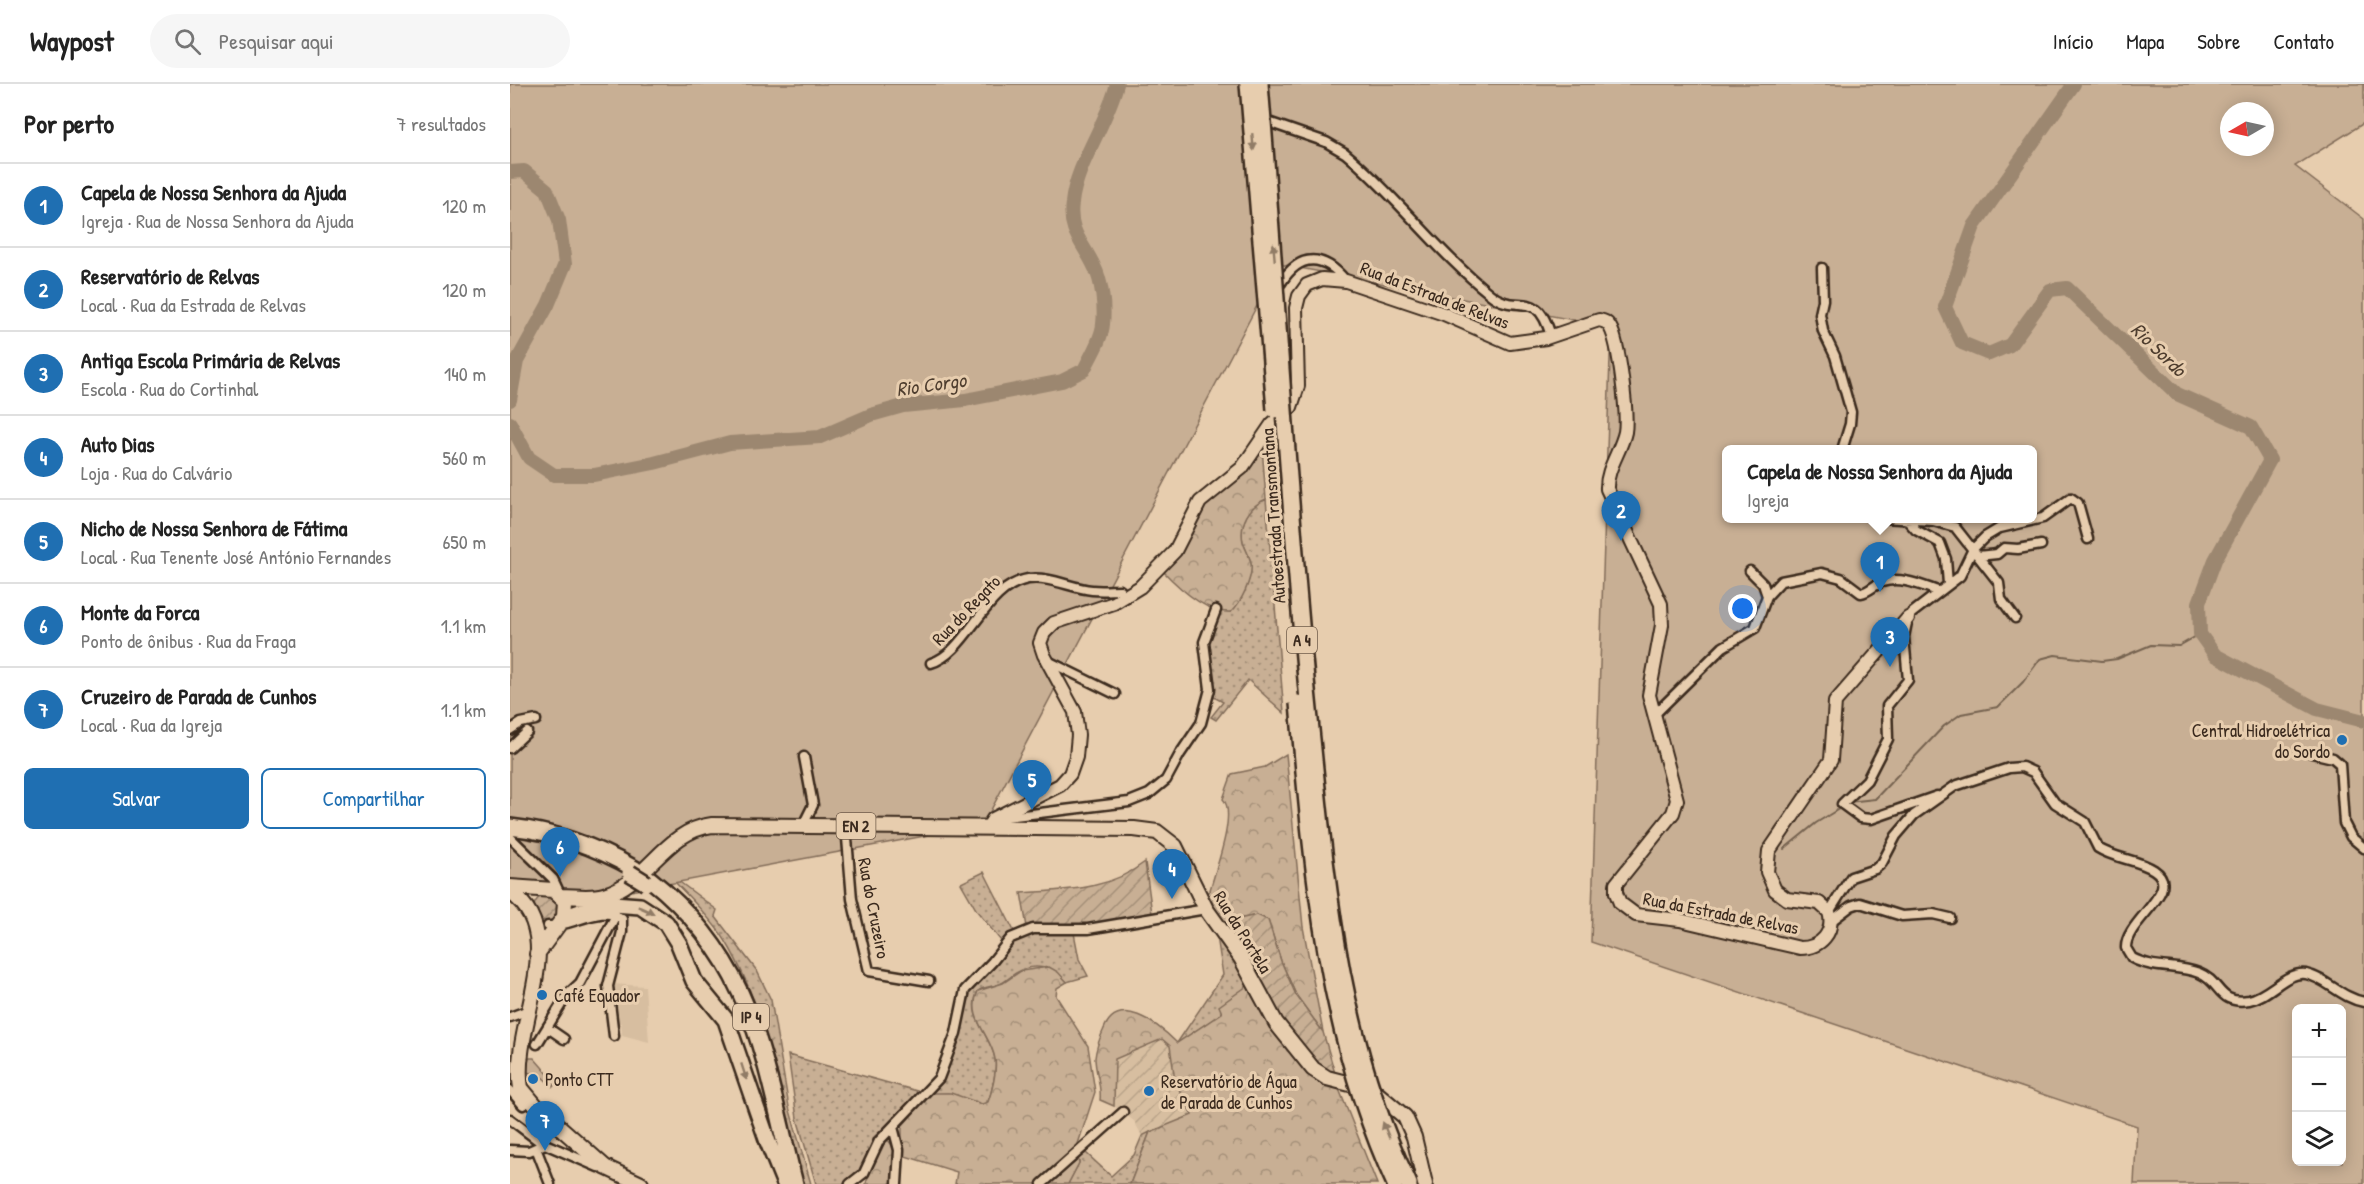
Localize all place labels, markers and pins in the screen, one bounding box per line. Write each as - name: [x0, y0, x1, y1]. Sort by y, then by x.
- pin: 2: [1602, 492, 1640, 541]
- pin: 1: [1860, 542, 1900, 592]
- pin: 3: [1870, 618, 1910, 667]
- place label: Central Hidroelétrica do Sordo: [2192, 718, 2330, 764]
- marker: Central Hidroelétrica do Sordo: [2335, 733, 2349, 747]
- pin: 5: [1012, 760, 1052, 810]
- pin: 6: [541, 828, 580, 877]
- pin: 4: [1152, 850, 1192, 899]
- place label: Café Equador: [554, 983, 641, 1008]
- marker: Café Equador: [535, 988, 549, 1002]
- place label: Ponto CTT: [545, 1067, 614, 1092]
- place label: Reservatório de Água de Parada de Cunhos: [1161, 1069, 1297, 1115]
- marker: Ponto CTT: [526, 1072, 540, 1086]
- marker: Reservatório de Água de Parada de Cunhos: [1142, 1084, 1156, 1098]
- pin: 7: [525, 1102, 564, 1151]

